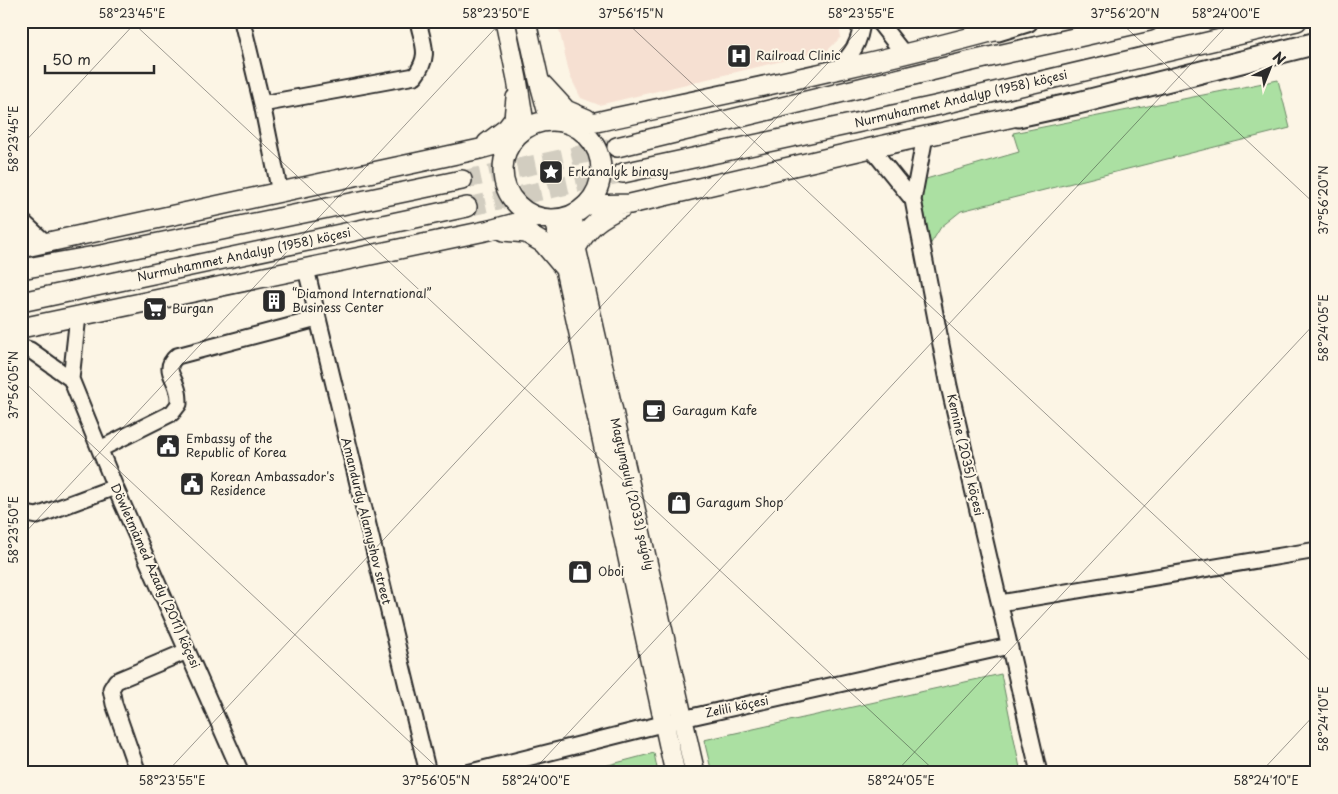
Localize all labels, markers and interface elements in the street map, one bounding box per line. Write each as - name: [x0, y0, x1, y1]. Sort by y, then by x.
- text: 58°23'45"E: [99, 4, 165, 22]
- text: 58°23'50"E: [462, 4, 530, 22]
- text: 37°56'15"N: [598, 4, 664, 22]
- text: 58°23'55"E: [828, 4, 895, 22]
- text: 37°56'20"N: [1090, 4, 1160, 22]
- text: 58°24'00"E: [1192, 4, 1260, 22]
- scale bar: [45, 42, 154, 74]
- north arrow: [1246, 42, 1296, 92]
- hospital icon: Railroad Clinic: [726, 43, 752, 69]
- place label: Railroad Clinic: [756, 46, 841, 64]
- text: 50 m: [52, 47, 91, 70]
- text: N: [1268, 47, 1290, 70]
- street label: Nurmuhammet Andalyp (1958) köçesi: [853, 65, 1069, 131]
- text: 58°23'45"E: [4, 106, 22, 172]
- place icon: Erkanalyk binasy: [538, 159, 564, 185]
- place label: Erkanalyk binasy: [568, 162, 669, 180]
- text: 37°56'20"N: [1314, 165, 1332, 235]
- street label: Nurmuhammet Andalyp (1958) köçesi: [135, 223, 352, 285]
- place label: “Diamond International” Business Center: [292, 284, 432, 316]
- building icon: “Diamond International” Business Center: [261, 288, 287, 314]
- text: 58°24'05"E: [1314, 294, 1332, 362]
- supermarket icon: Burgan: [142, 296, 168, 322]
- place label: Burgan: [172, 299, 214, 317]
- text: 37°56'05"N: [4, 351, 22, 419]
- street label: Kemine (2035) köçesi: [943, 392, 989, 518]
- cafe icon: Garagum Kafe: [641, 398, 667, 424]
- place label: Garagum Kafe: [672, 401, 757, 419]
- street label: Magtymguly (2033) şaýoly: [607, 416, 659, 572]
- place label: Embassy of the Republic of Korea: [186, 429, 287, 461]
- public building icon: Embassy of the Republic of Korea: [155, 433, 181, 459]
- street label: Amandurdy Alamyshov street: [337, 435, 396, 606]
- place label: Korean Ambassador's Residence: [210, 467, 335, 499]
- public building icon: Korean Ambassador's Residence: [179, 471, 205, 497]
- street label: Döwletmämed Azady (2011) köçesi: [107, 480, 205, 671]
- shop icon: Garagum Shop: [666, 490, 692, 516]
- place label: Garagum Shop: [696, 493, 783, 511]
- text: 58°23'50"E: [4, 496, 22, 564]
- shop icon: Oboi: [567, 559, 593, 585]
- place label: Oboi: [598, 562, 624, 580]
- text: 58°24'10"E: [1314, 686, 1332, 752]
- street label: Zelili köçesi: [703, 691, 770, 722]
- text: 58°23'55"E: [139, 771, 206, 789]
- text: 37°56'05"N: [402, 771, 470, 789]
- text: 58°24'00"E: [502, 771, 570, 789]
- text: 58°24'05"E: [867, 771, 935, 789]
- text: 58°24'10"E: [1233, 771, 1299, 789]

